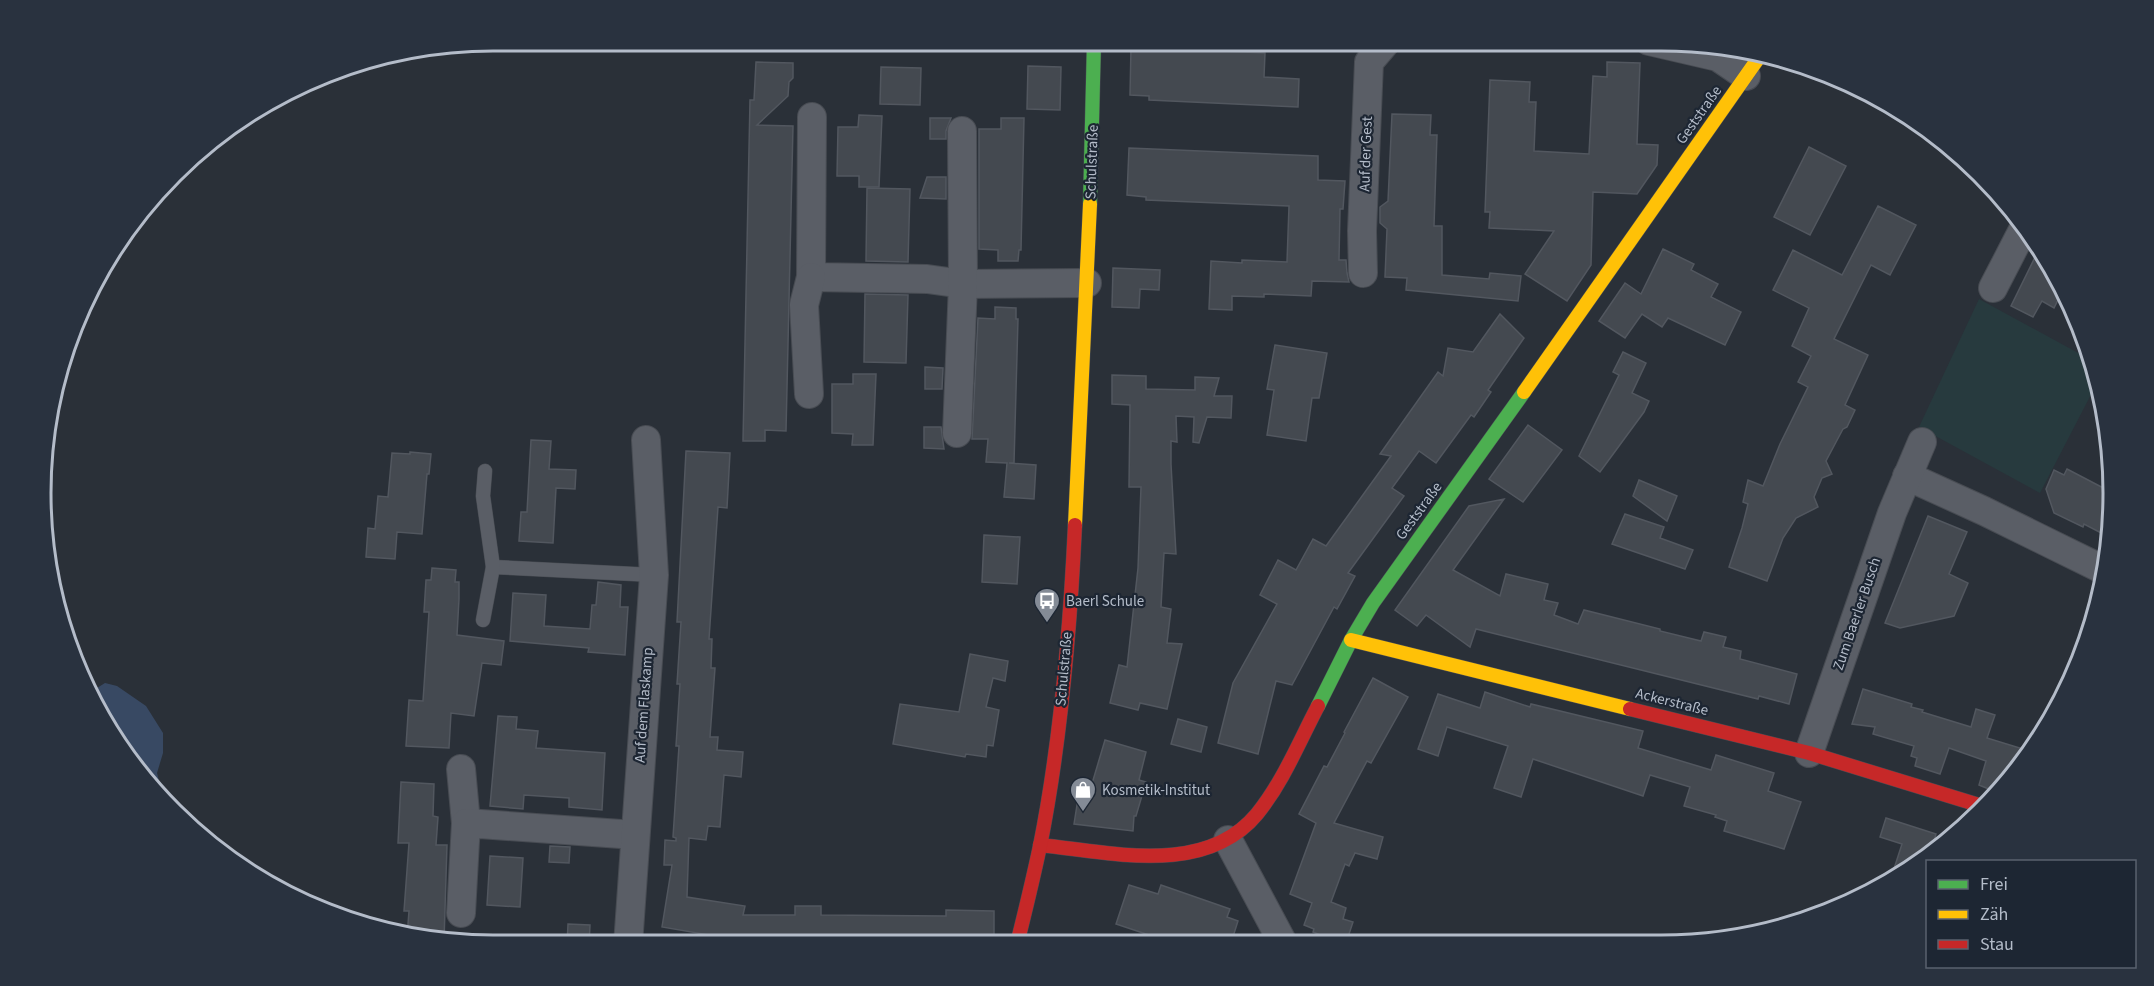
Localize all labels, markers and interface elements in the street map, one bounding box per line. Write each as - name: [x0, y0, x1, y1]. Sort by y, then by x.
- street label: Geststraße: [1671, 81, 1727, 149]
- street label: Auf der Gest: [1354, 116, 1378, 192]
- street label: Schulstraße: [1080, 124, 1104, 200]
- street label: Geststraße: [1391, 478, 1447, 544]
- street label: Zum Baerler Busch: [1828, 555, 1886, 673]
- bus stop icon: Baerl Schule: [1032, 586, 1062, 624]
- place label: Baerl Schule: [1066, 591, 1144, 612]
- street label: Schulstraße: [1050, 631, 1078, 707]
- street label: Auf dem Flaskamp: [629, 647, 659, 763]
- street label: Ackerstraße: [1633, 683, 1711, 721]
- shop icon: Kosmetik-Institut: [1068, 775, 1098, 813]
- place label: Kosmetik-Institut: [1102, 780, 1210, 801]
- legend: [1926, 860, 2136, 968]
- text: Frei: [1980, 872, 2008, 897]
- text: Zäh: [1980, 902, 2008, 927]
- text: Stau: [1980, 932, 2014, 957]

